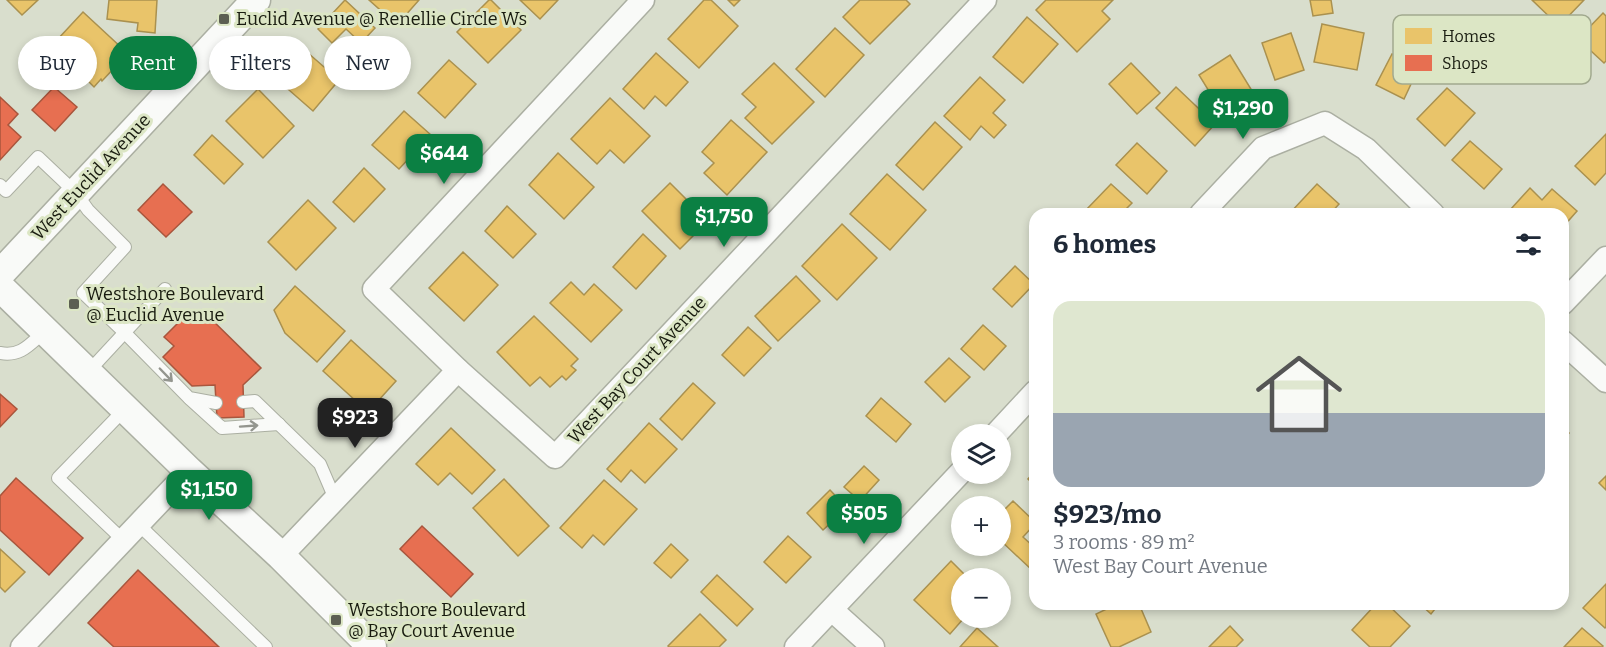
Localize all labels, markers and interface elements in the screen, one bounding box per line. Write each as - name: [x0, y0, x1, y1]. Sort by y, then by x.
- place label: Euclid Avenue @ Renellie Circle Ws: [236, 8, 527, 30]
- marker: Euclid Avenue @ Renellie Circle Ws: [217, 12, 231, 26]
- legend: [1393, 15, 1591, 84]
- text: Homes: [1442, 27, 1495, 46]
- chip: Buy: [18, 36, 97, 90]
- chip: Rent: [109, 36, 197, 90]
- chip: Filters: [209, 36, 312, 90]
- chip: New: [324, 36, 411, 90]
- text: Shops: [1442, 54, 1488, 73]
- pin: $1,290: [1194, 89, 1292, 140]
- text: $1,290: [1212, 96, 1274, 120]
- street label: West Euclid Avenue: [27, 109, 155, 245]
- pin: $644: [408, 134, 480, 185]
- text: $644: [420, 141, 468, 165]
- pin: $1,750: [675, 197, 773, 248]
- text: $1,750: [695, 204, 753, 228]
- icon: filters: [1512, 228, 1545, 261]
- text: 6 homes: [1053, 229, 1156, 260]
- place label: Westshore Boulevard @ Euclid Avenue: [86, 283, 264, 326]
- street label: West Bay Court Avenue: [563, 292, 711, 448]
- marker: Westshore Boulevard @ Euclid Avenue: [67, 297, 81, 311]
- icon: home: [1245, 340, 1353, 448]
- one-way arrow: [159, 367, 173, 382]
- pin: $923: [319, 398, 391, 449]
- text: $923: [332, 405, 378, 429]
- one-way arrow: [239, 421, 259, 432]
- map controls: [951, 424, 1011, 628]
- button: layers: [951, 424, 1011, 484]
- pin: $1,150: [160, 470, 258, 521]
- text: $1,150: [180, 477, 238, 501]
- pin: $505: [828, 494, 900, 545]
- button: +: [951, 496, 1011, 556]
- text: $923/mo: [1053, 499, 1161, 530]
- text: $505: [841, 501, 887, 525]
- text: 3 rooms · 89 m²: [1053, 530, 1195, 554]
- text: West Bay Court Avenue: [1053, 554, 1268, 578]
- button: −: [951, 568, 1011, 628]
- place label: Westshore Boulevard @ Bay Court Avenue: [348, 599, 526, 642]
- marker: Westshore Boulevard @ Bay Court Avenue: [329, 613, 343, 627]

